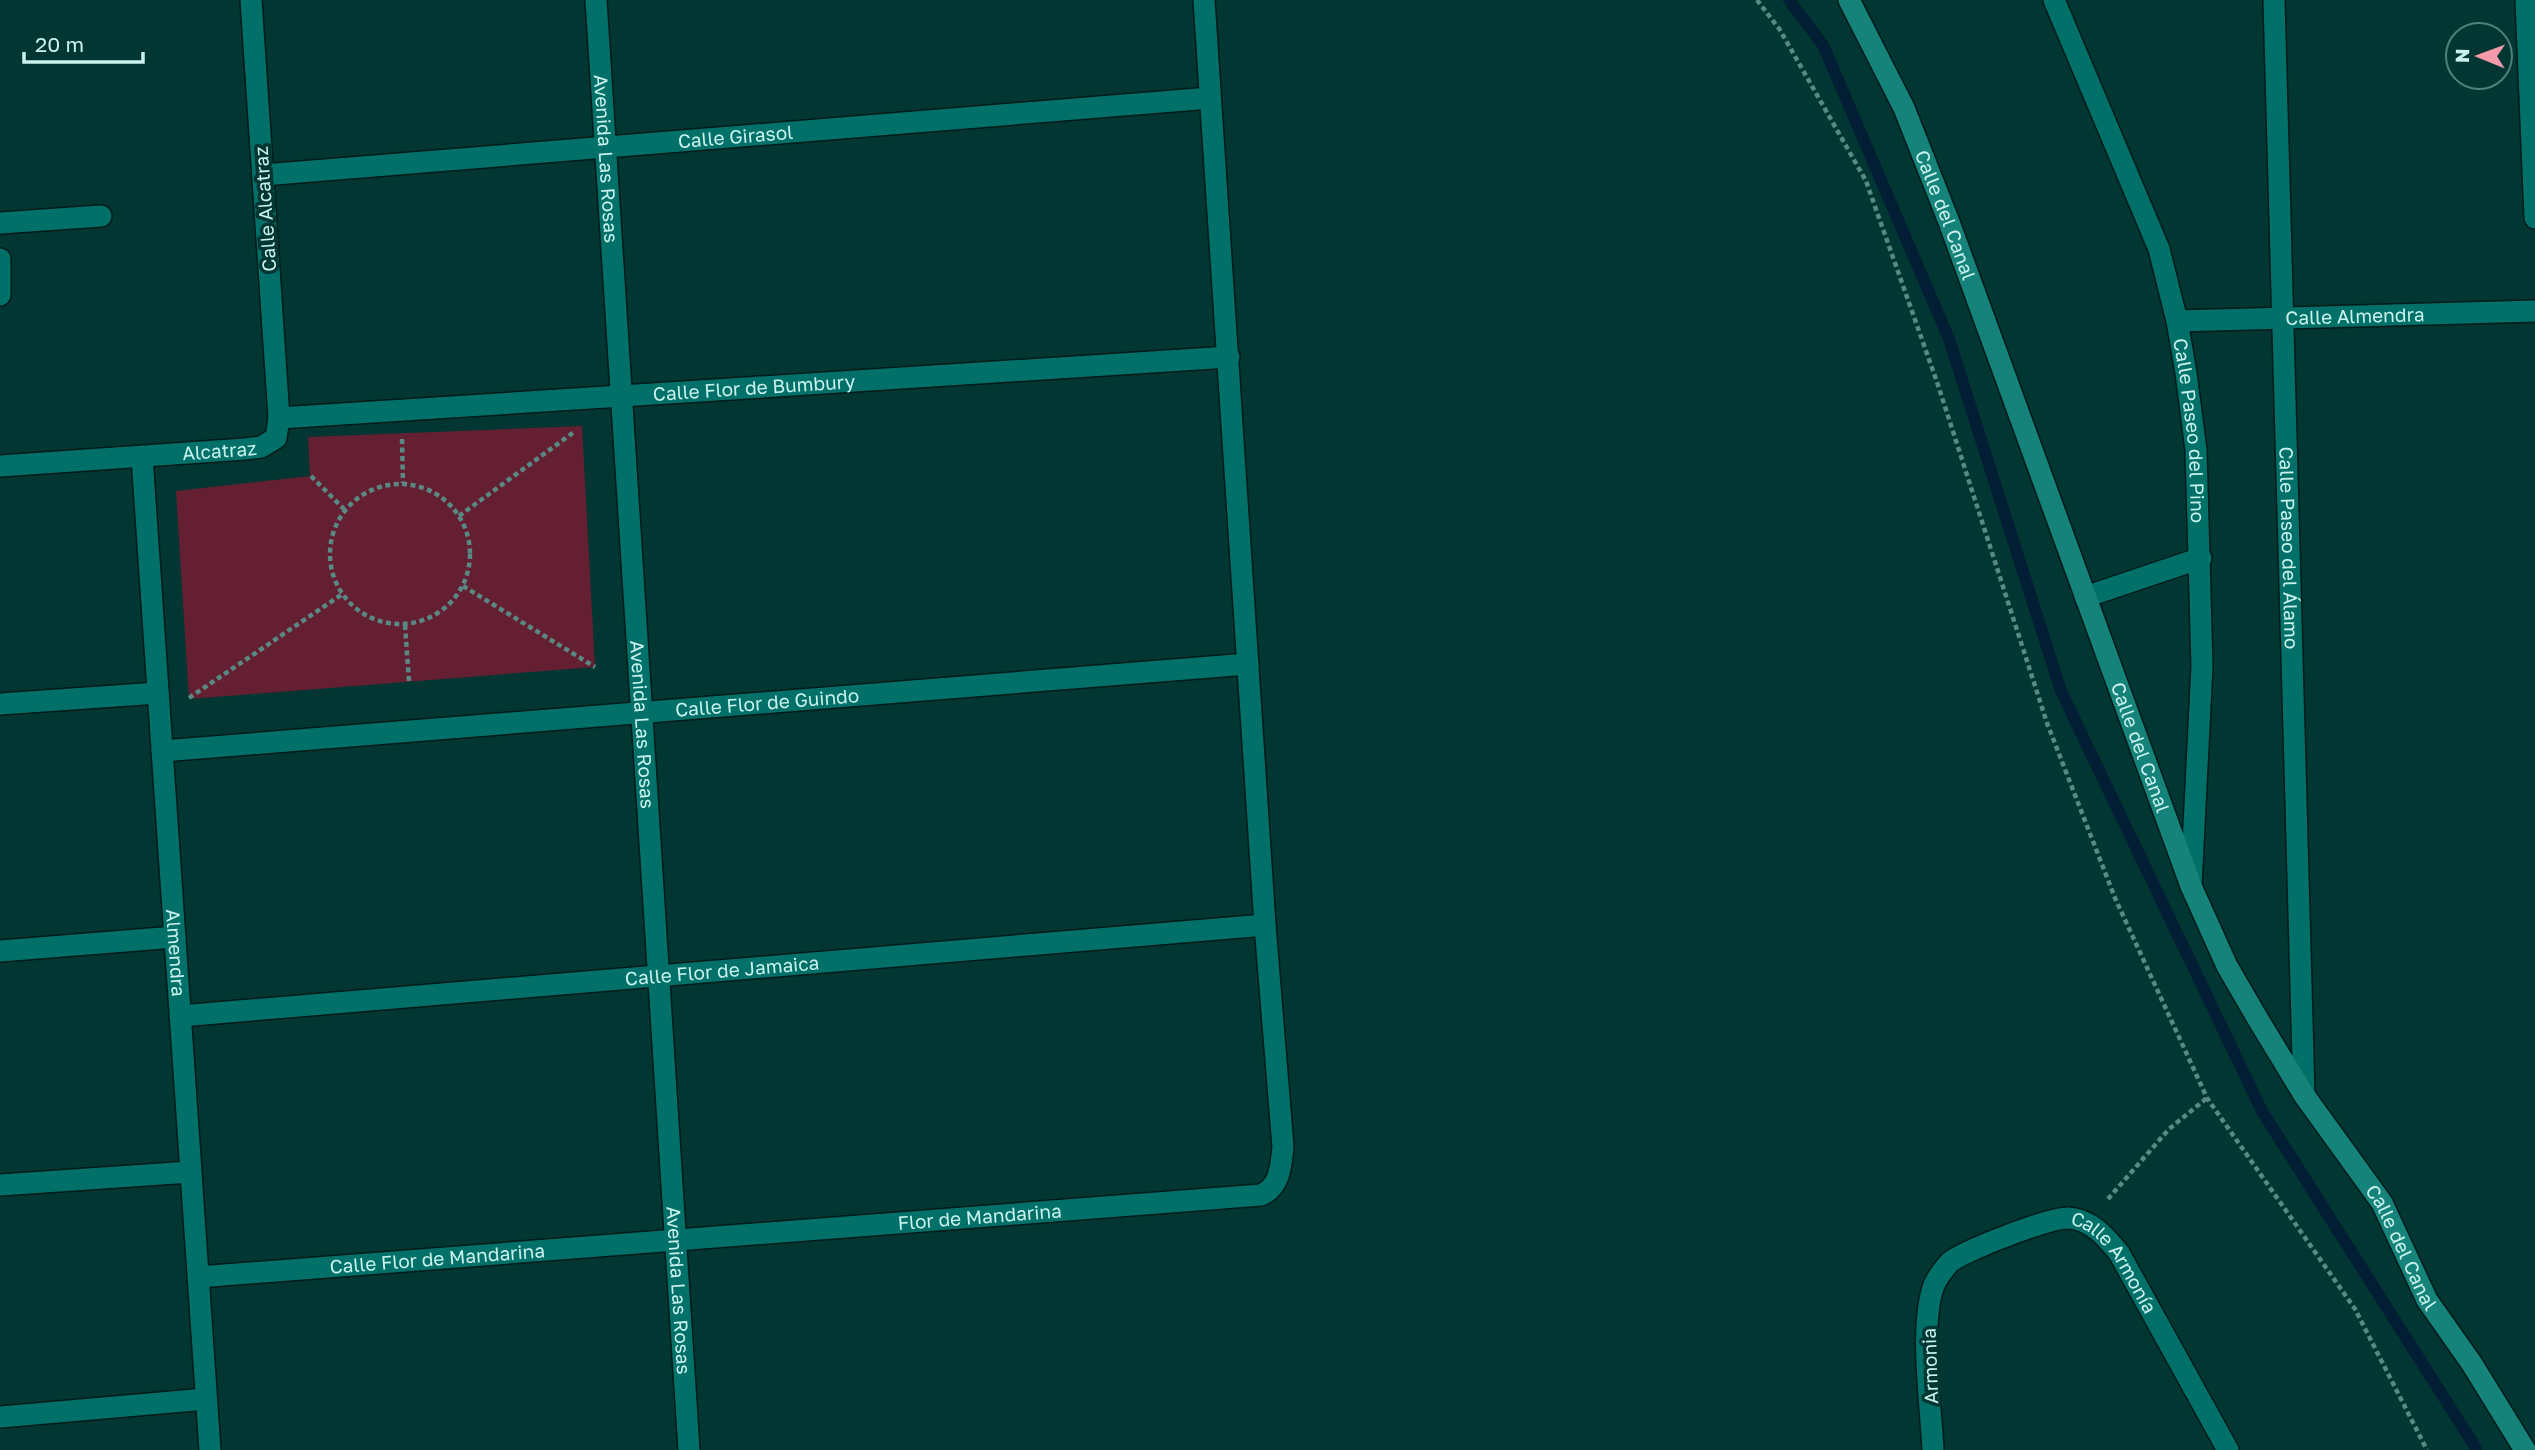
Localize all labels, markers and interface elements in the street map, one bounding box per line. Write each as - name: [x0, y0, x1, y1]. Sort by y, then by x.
- scale bar: [24, 21, 144, 65]
- north arrow: [2444, 21, 2514, 91]
- text: 20 m: [35, 31, 84, 57]
- text: N: [2450, 48, 2473, 63]
- street label: Avenida Las Rosas: [590, 74, 624, 243]
- street label: Calle Girasol: [677, 120, 794, 152]
- street label: Calle Alcatraz: [249, 145, 280, 273]
- street label: Calle del Canal: [1911, 147, 1981, 283]
- street label: Calle Almendra: [2285, 302, 2425, 329]
- street label: Calle Paseo del Pino: [2169, 336, 2210, 523]
- street label: Calle Flor de Bumbury: [652, 369, 856, 405]
- street label: Alcatraz: [182, 436, 258, 464]
- street label: Calle Paseo del Álamo: [2275, 446, 2304, 649]
- street label: Avenida Las Rosas: [626, 640, 660, 809]
- street label: Calle del Canal: [2107, 679, 2175, 816]
- street label: Calle Flor de Guindo: [674, 683, 860, 721]
- street label: Almendra: [162, 908, 191, 997]
- street label: Calle Flor de Jamaica: [624, 950, 820, 990]
- street label: Calle del Canal: [2361, 1180, 2443, 1315]
- street label: Flor de Mandarina: [897, 1198, 1063, 1234]
- street label: Avenida Las Rosas: [662, 1205, 696, 1375]
- street label: Calle Armonía: [2069, 1206, 2162, 1317]
- street label: Calle Flor de Mandarina: [329, 1238, 546, 1278]
- street label: Armonia: [1917, 1328, 1942, 1404]

